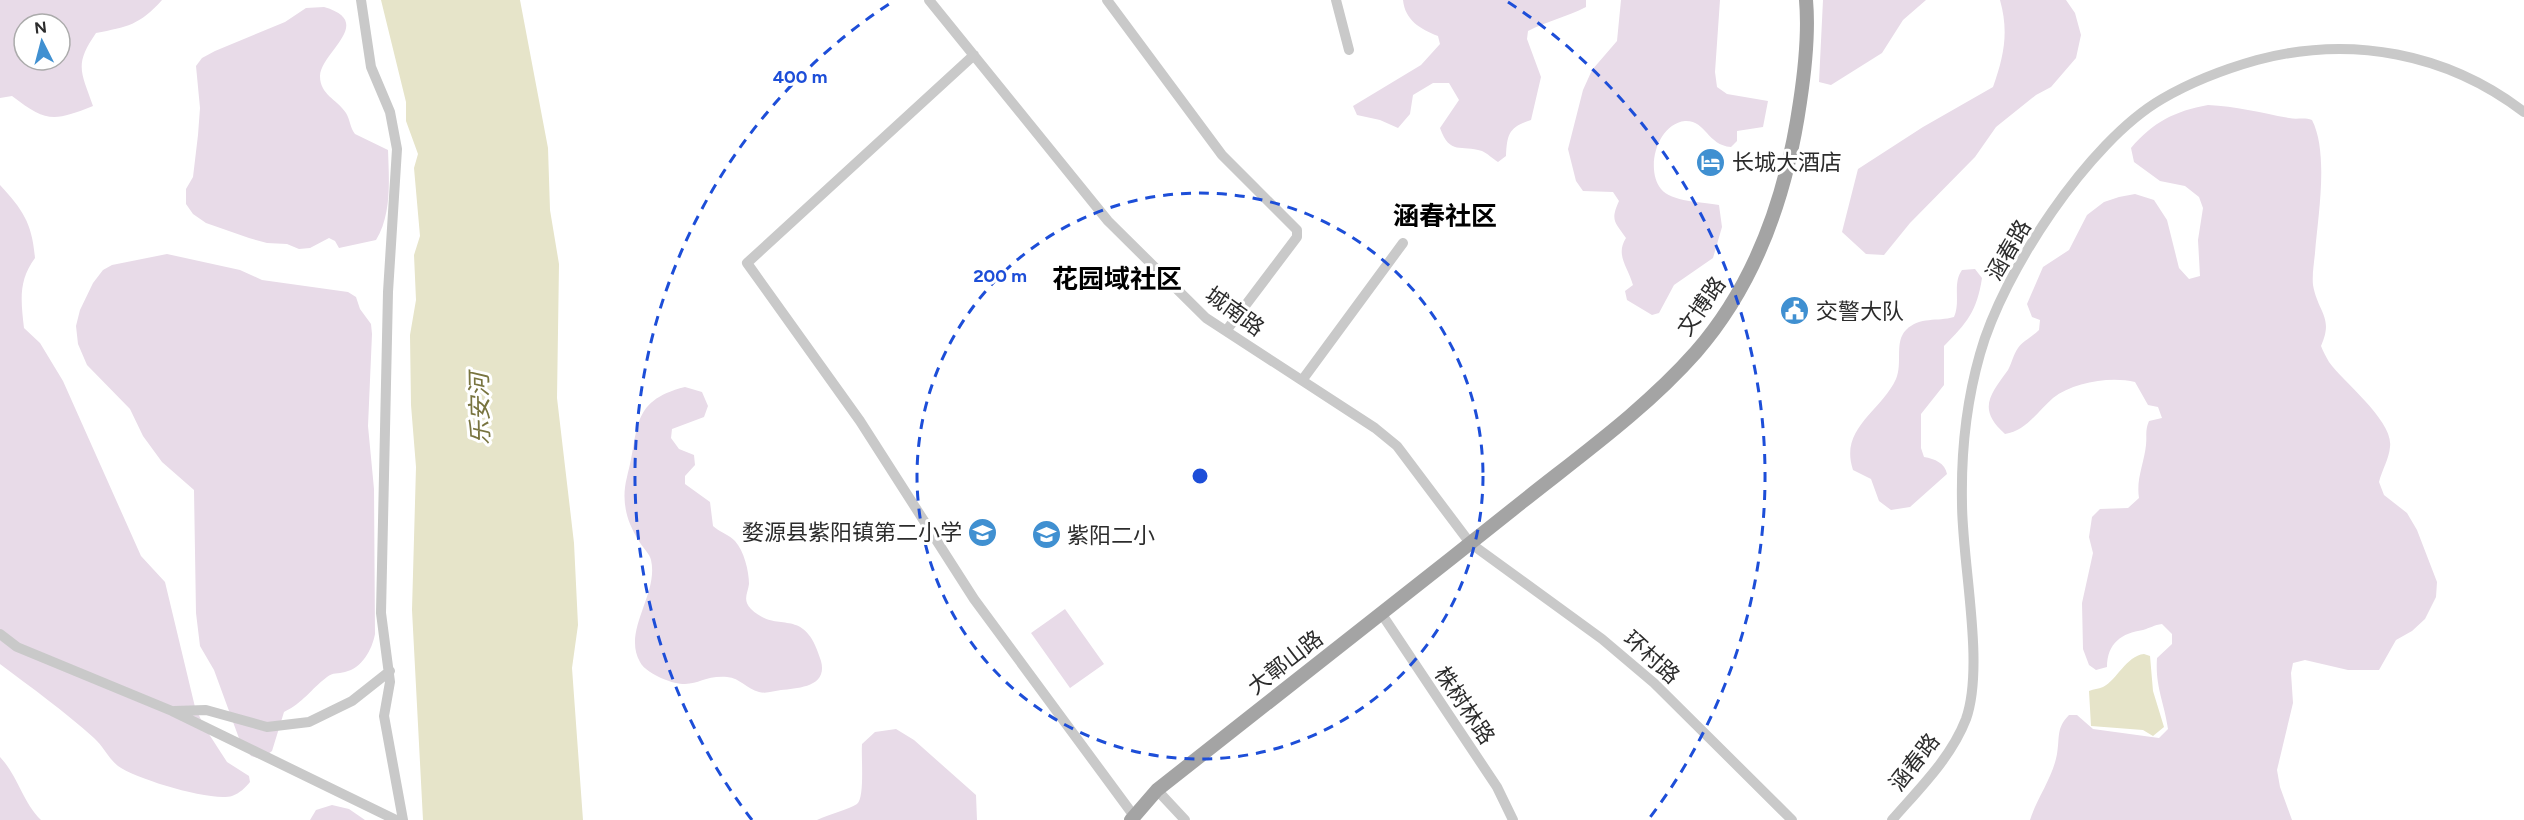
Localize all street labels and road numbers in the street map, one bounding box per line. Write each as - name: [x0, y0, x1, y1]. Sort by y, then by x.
- street label: 涵春路: [1980, 215, 2037, 286]
- street label: 文博路: [1671, 272, 1731, 341]
- street label: 城南路: [1200, 281, 1269, 342]
- street label: 大鄣山路: [1242, 625, 1328, 700]
- street label: 环村路: [1618, 625, 1685, 689]
- street label: 株树林路: [1429, 661, 1500, 749]
- street label: 涵春路: [1883, 728, 1945, 797]

